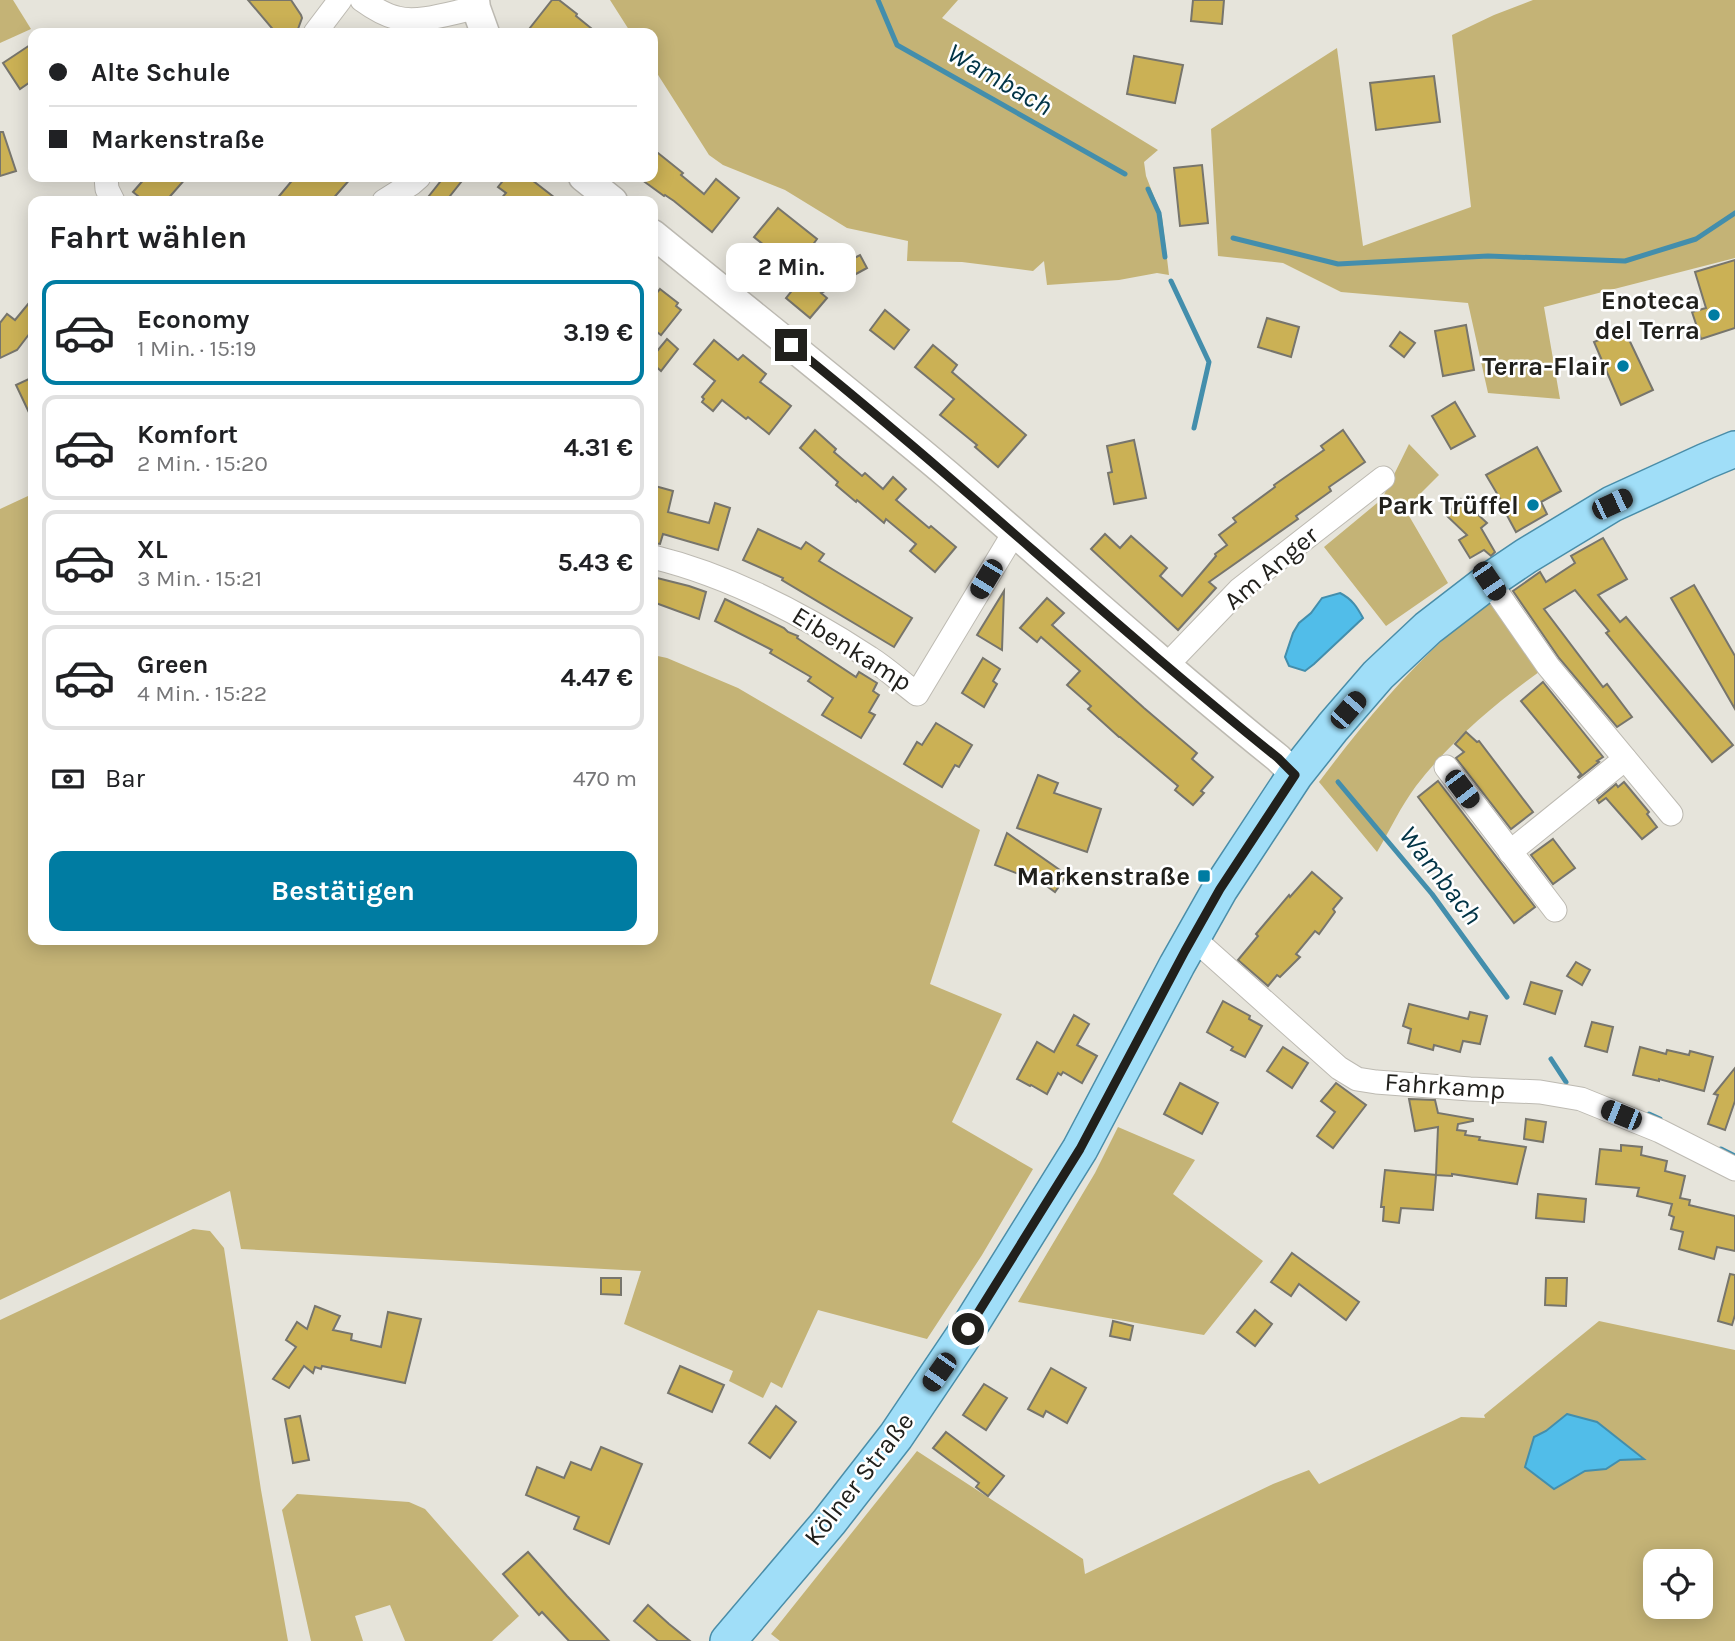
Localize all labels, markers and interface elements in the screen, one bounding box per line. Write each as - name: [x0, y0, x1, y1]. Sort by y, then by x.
- water label: Wambach: [941, 36, 1059, 122]
- text: Alte Schule: [91, 57, 230, 88]
- text: Markenstraße: [91, 124, 265, 155]
- text: Fahrt wählen: [49, 219, 247, 256]
- callout: 2 Min.: [726, 244, 856, 292]
- text: 2 Min.: [758, 254, 824, 281]
- place label: Enoteca del Terra: [1595, 285, 1700, 346]
- icon: car: [53, 301, 116, 364]
- text: Economy: [137, 304, 249, 335]
- marker: Enoteca del Terra: [1706, 307, 1722, 323]
- text: 3.19 €: [563, 317, 633, 348]
- route end: [775, 329, 807, 361]
- text: 1 Min. · 15:19: [137, 335, 256, 362]
- place label: Terra-Flair: [1482, 351, 1610, 382]
- marker: Terra-Flair: [1615, 358, 1631, 374]
- icon: car: [53, 416, 116, 479]
- text: Komfort: [137, 419, 238, 450]
- text: 4.31 €: [563, 432, 633, 463]
- text: 2 Min. · 15:20: [137, 450, 268, 477]
- car: [1589, 486, 1636, 522]
- place label: Park Trüffel: [1378, 490, 1519, 521]
- marker: Park Trüffel: [1525, 497, 1541, 513]
- street label: Am Anger: [1218, 519, 1325, 616]
- icon: car: [53, 531, 116, 594]
- text: XL: [137, 534, 168, 565]
- text: 5.43 €: [558, 547, 633, 578]
- car: [967, 556, 1006, 602]
- car: [1469, 558, 1510, 604]
- text: 3 Min. · 15:21: [137, 565, 262, 592]
- street label: Eibenkamp: [786, 600, 918, 698]
- icon: car: [53, 646, 116, 709]
- text: Green: [137, 649, 209, 680]
- text: 4.47 €: [560, 662, 633, 693]
- text: 4 Min. · 15:22: [137, 680, 267, 707]
- car: [1327, 687, 1370, 733]
- icon: cash: [49, 760, 87, 798]
- text: Bar: [105, 763, 145, 794]
- text: 470 m: [573, 765, 637, 792]
- car: [1441, 766, 1484, 812]
- water label: Wambach: [1392, 819, 1490, 931]
- button: Bestätigen: [49, 851, 637, 931]
- place label: Markenstraße: [1016, 861, 1190, 892]
- marker: Markenstraße: [1196, 868, 1212, 884]
- street label: Fahrkamp: [1384, 1066, 1506, 1106]
- car: [1598, 1097, 1645, 1133]
- route start: [952, 1313, 984, 1345]
- car: [919, 1349, 960, 1395]
- street label: Kölner Straße: [797, 1406, 921, 1552]
- map controls: [1643, 1549, 1713, 1619]
- button: locate: [1643, 1549, 1713, 1619]

